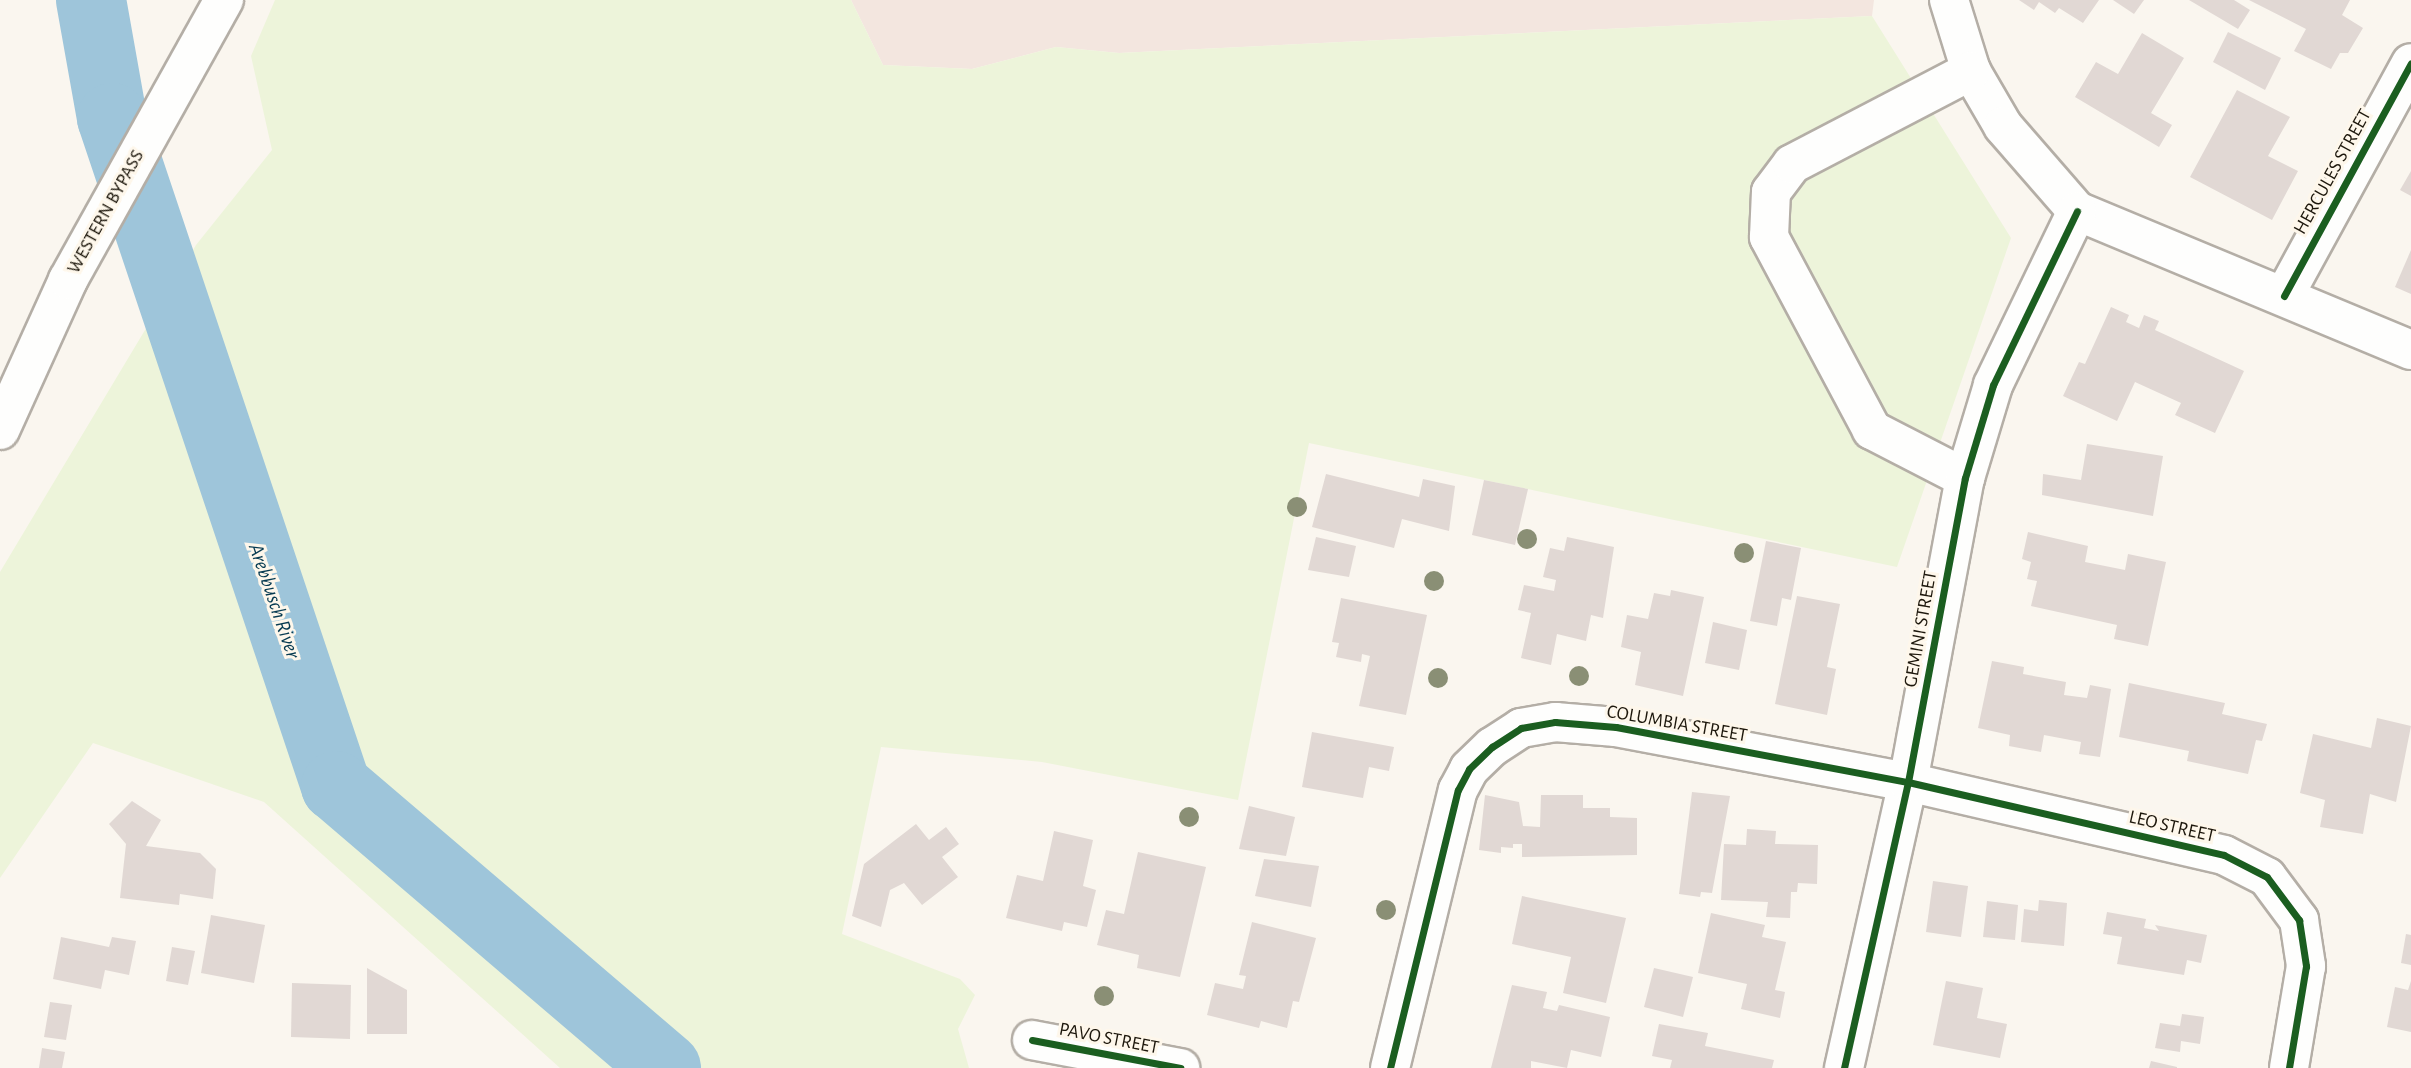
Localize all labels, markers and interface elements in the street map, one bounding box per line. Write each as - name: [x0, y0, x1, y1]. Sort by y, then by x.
- street label: HERCULES STREET: [2289, 105, 2377, 239]
- street label: WESTERN BYPASS: [63, 146, 149, 278]
- water label: Arebbusch River: [243, 540, 305, 662]
- street label: GEMINI STREET: [1900, 569, 1942, 689]
- street label: COLUMBIA STREET: [1605, 700, 1749, 748]
- street label: LEO STREET: [2127, 806, 2217, 848]
- street label: PAVO STREET: [1057, 1018, 1161, 1060]

